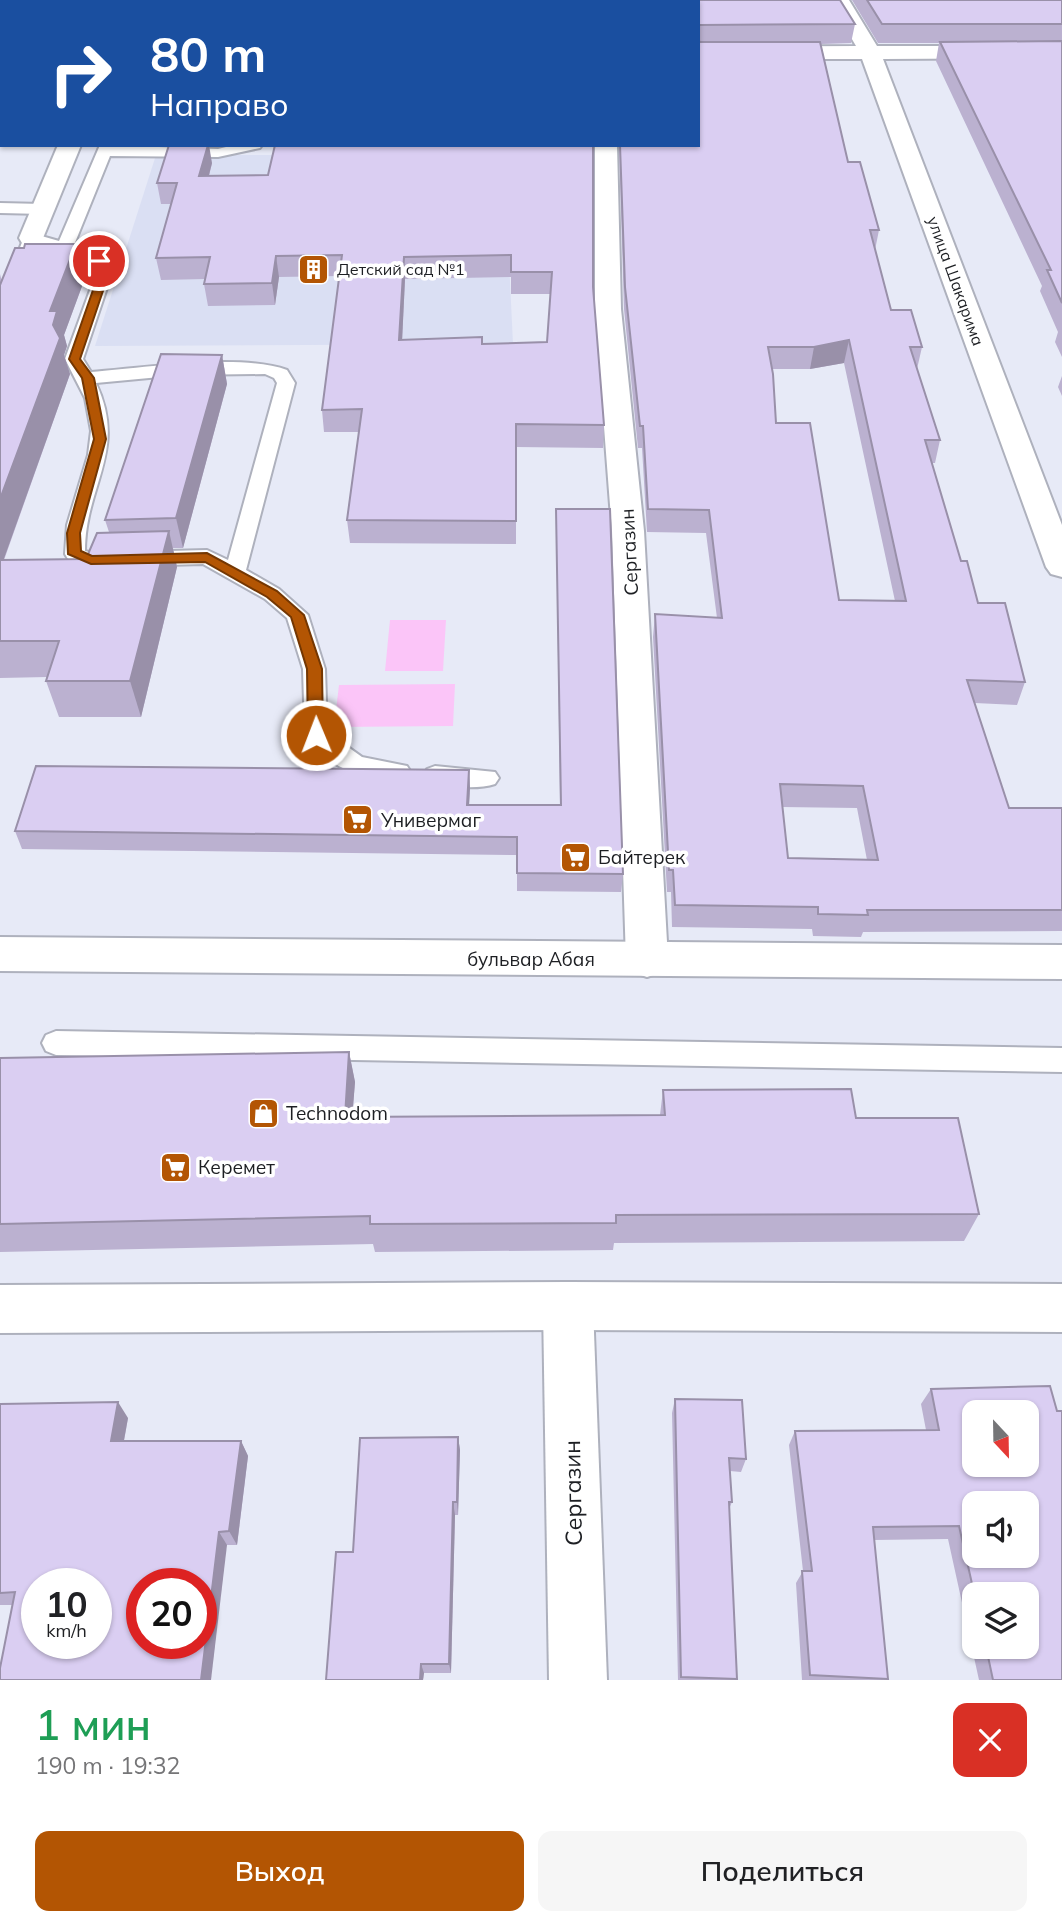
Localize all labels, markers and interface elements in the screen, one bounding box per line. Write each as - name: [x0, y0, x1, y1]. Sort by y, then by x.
- text: 80 m: [150, 23, 266, 84]
- icon: right: [35, 28, 126, 119]
- text: Направо: [150, 84, 289, 124]
- street label: улица Шакарима: [923, 214, 989, 348]
- pin: [69, 231, 129, 291]
- icon: arrive: [80, 242, 118, 280]
- building icon: Детский сад №1: [297, 252, 331, 286]
- place label: Детский сад №1: [337, 259, 465, 279]
- street label: Сергазин: [615, 508, 643, 596]
- position arrow: [279, 698, 353, 772]
- supermarket icon: Универмаг: [341, 803, 375, 837]
- place label: Универмаг: [380, 808, 481, 832]
- supermarket icon: Байтерек: [558, 840, 592, 874]
- place label: Байтерек: [598, 845, 686, 869]
- street label: бульвар Абая: [467, 947, 595, 971]
- shop icon: Technodom: [246, 1096, 280, 1130]
- place label: Technodom: [286, 1101, 388, 1125]
- supermarket icon: Керемет: [158, 1150, 192, 1184]
- place label: Керемет: [198, 1155, 275, 1179]
- north arrow: [962, 1400, 1040, 1477]
- map controls: [962, 1400, 1039, 1659]
- street label: Сергазин: [557, 1440, 588, 1546]
- button: sound: [962, 1491, 1039, 1568]
- speed limit sign: 20: [126, 1568, 217, 1659]
- text: 10: [45, 1582, 88, 1626]
- button: layers: [962, 1582, 1039, 1659]
- text: km/h: [46, 1619, 87, 1642]
- text: 1 мин: [35, 1698, 151, 1751]
- button: close: [953, 1703, 1027, 1777]
- text: 190 m · 19:32: [35, 1751, 180, 1780]
- button: Выход: [35, 1831, 524, 1911]
- button: Поделиться: [538, 1831, 1027, 1911]

